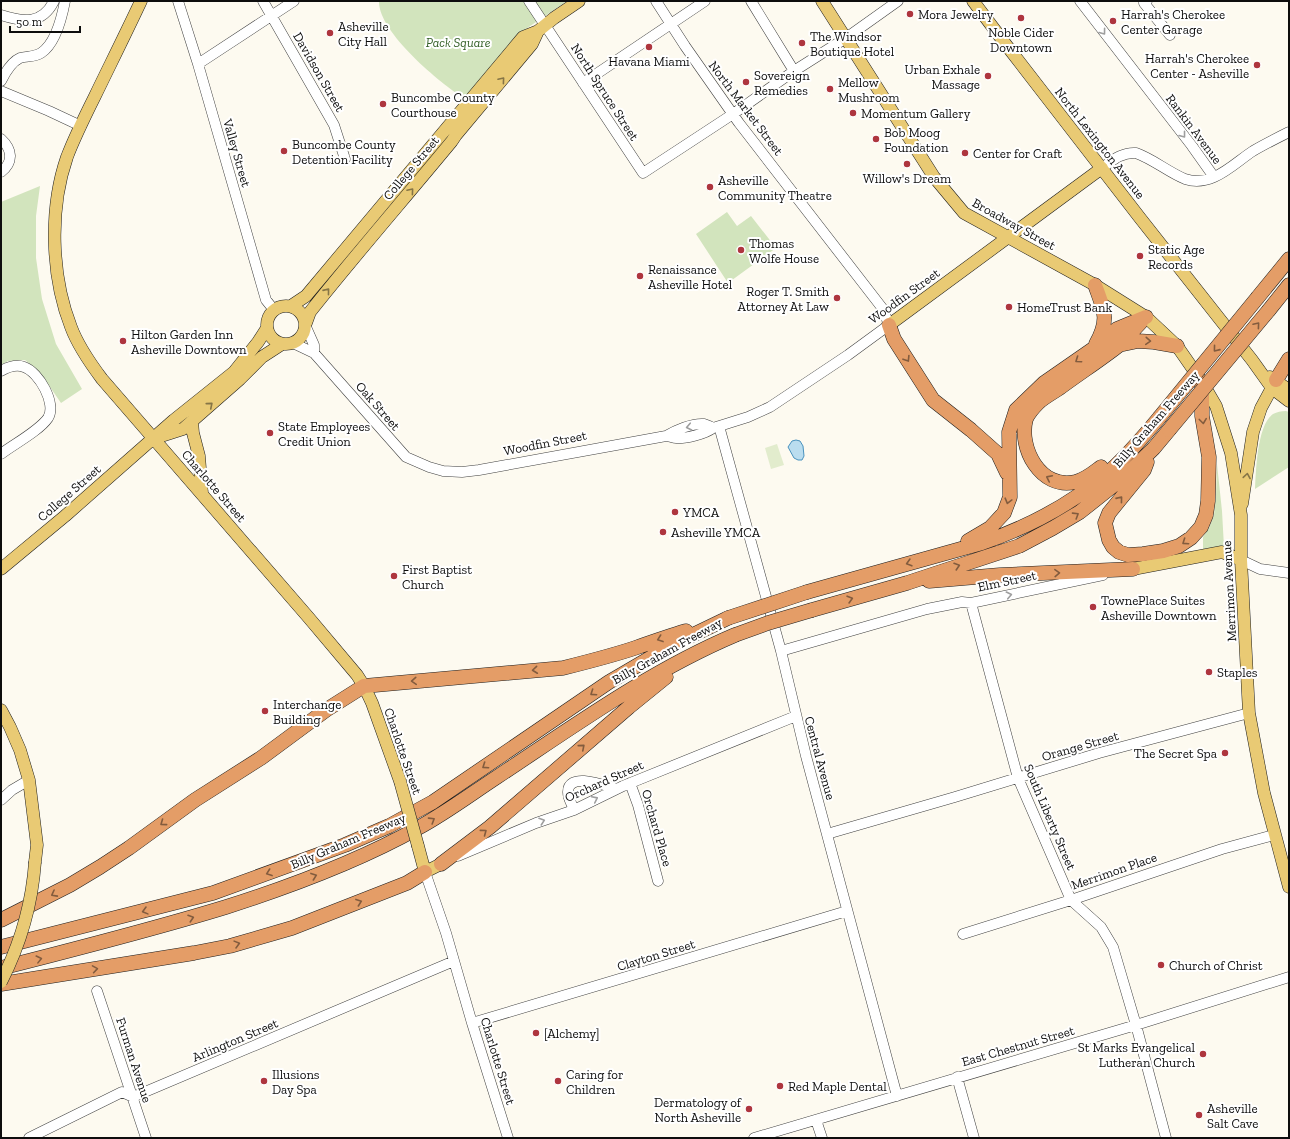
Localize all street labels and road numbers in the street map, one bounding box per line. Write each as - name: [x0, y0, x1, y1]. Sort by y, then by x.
- street label: Davidson Street: [290, 29, 348, 115]
- street label: North Spruce Street: [568, 41, 642, 143]
- street label: North Market Street: [706, 58, 786, 158]
- street label: North Lexington Avenue: [1052, 84, 1148, 202]
- street label: Rankin Avenue: [1163, 91, 1225, 167]
- street label: Valley Street: [220, 116, 254, 189]
- street label: College Street: [380, 133, 442, 203]
- street label: Broadway Street: [970, 195, 1058, 253]
- street label: Woodfin Street: [866, 265, 943, 327]
- street label: Billy Graham Freeway: [1110, 367, 1202, 470]
- street label: Oak Street: [353, 379, 403, 434]
- street label: Woodfin Street: [502, 428, 588, 458]
- street label: Charlotte Street: [179, 447, 249, 525]
- street label: College Street: [34, 461, 104, 524]
- street label: Merrimon Avenue: [1219, 540, 1239, 642]
- street label: Elm Street: [976, 567, 1038, 595]
- street label: Billy Graham Freeway: [609, 614, 725, 687]
- street label: Charlotte Street: [381, 706, 425, 796]
- street label: Central Avenue: [802, 715, 838, 801]
- street label: Orange Street: [1040, 728, 1120, 764]
- street label: Orchard Street: [562, 757, 646, 805]
- street label: South Liberty Street: [1021, 762, 1079, 872]
- street label: Orchard Place: [639, 788, 675, 868]
- street label: Billy Graham Freeway: [288, 810, 408, 872]
- street label: Merrimon Place: [1069, 849, 1159, 893]
- street label: Clayton Street: [615, 936, 697, 974]
- street label: Arlington Street: [190, 1015, 280, 1065]
- street label: Furman Avenue: [113, 1016, 155, 1104]
- street label: Charlotte Street: [478, 1016, 518, 1107]
- street label: East Chestnut Street: [960, 1023, 1076, 1069]

